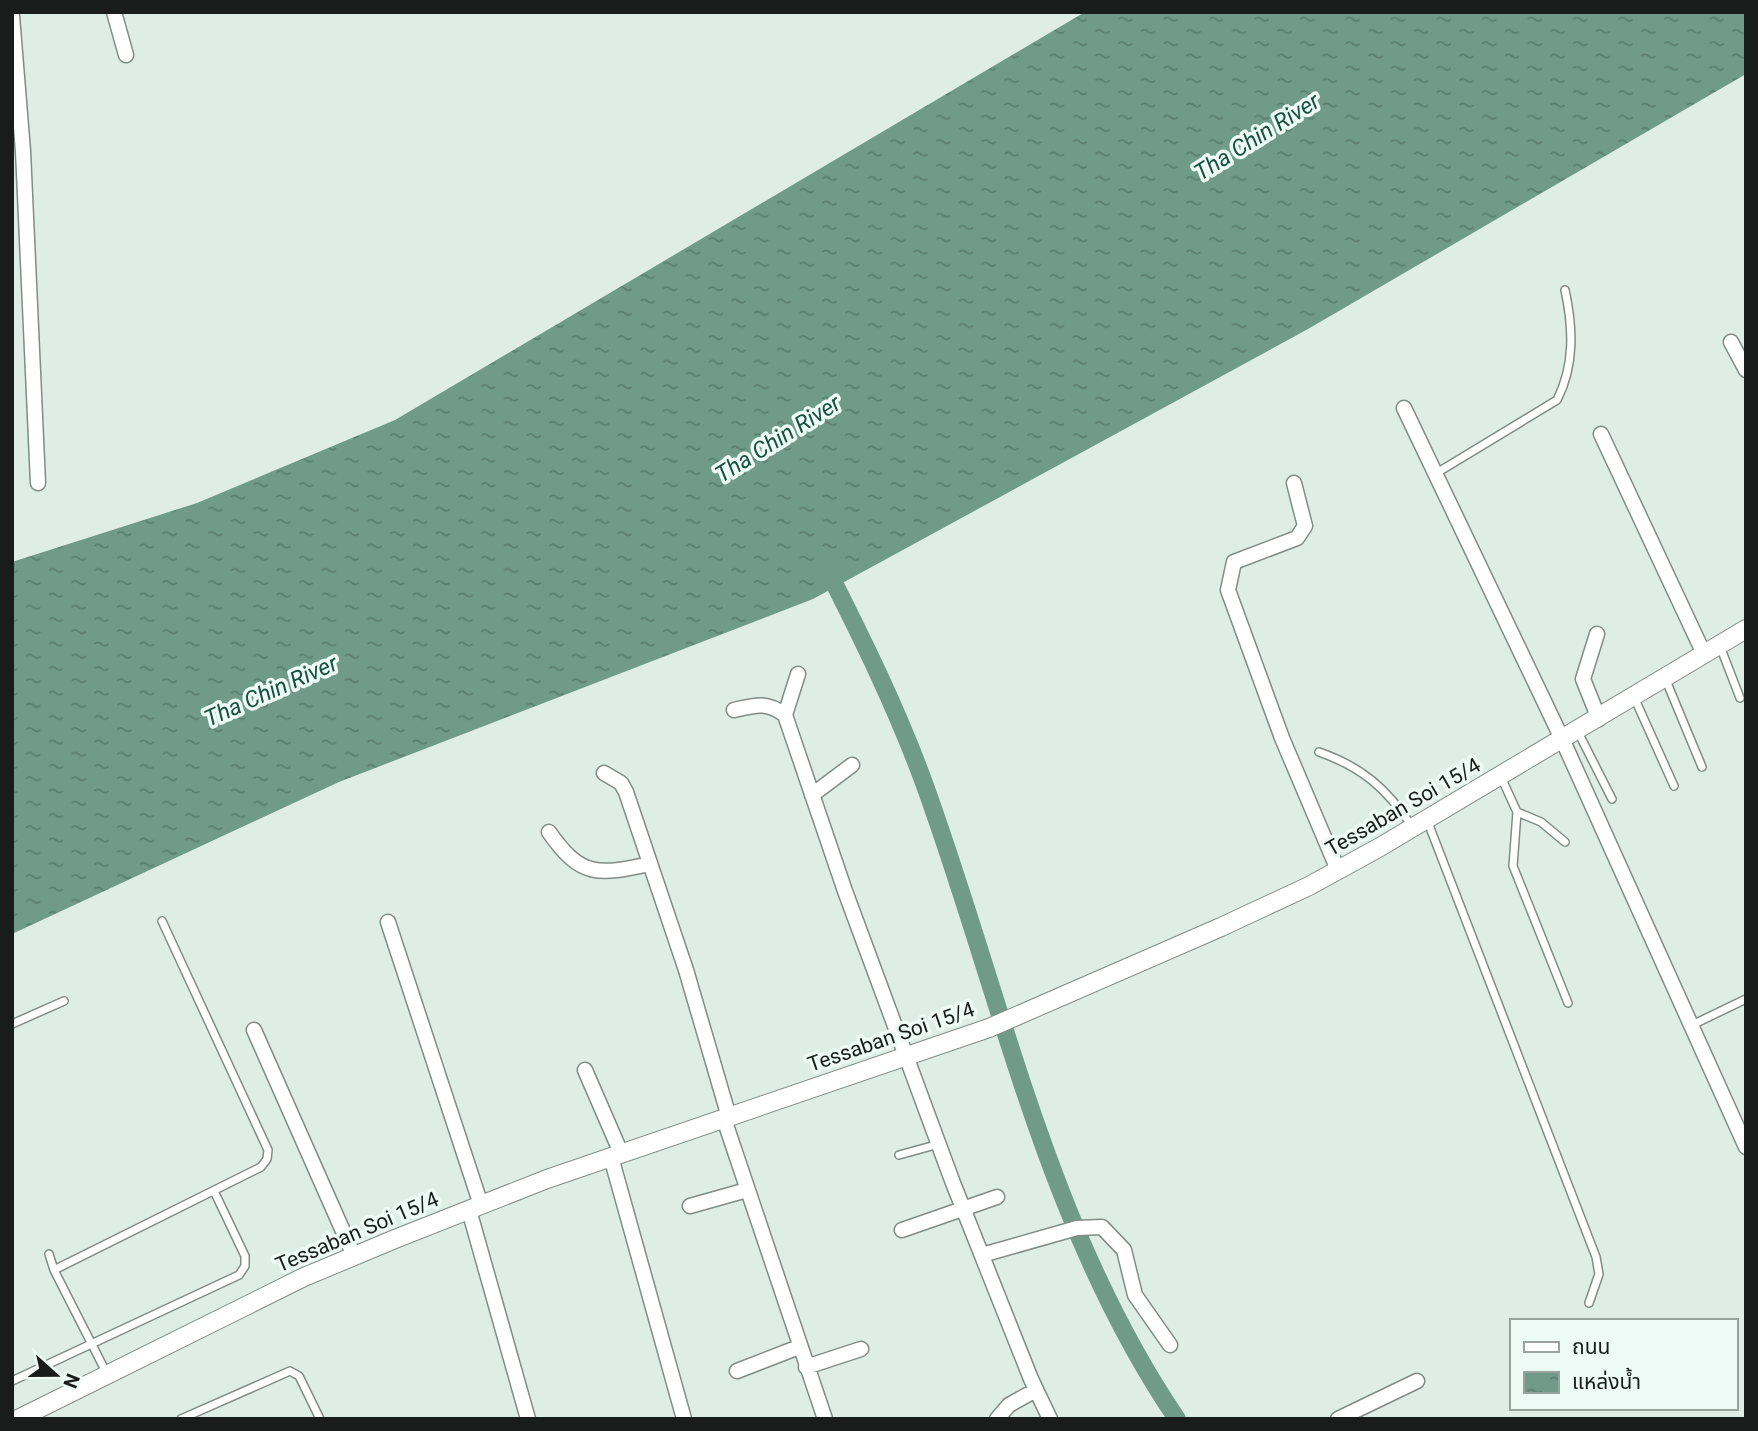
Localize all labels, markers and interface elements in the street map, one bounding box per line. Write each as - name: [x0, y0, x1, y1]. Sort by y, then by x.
- water label: Tha Chin River: [1189, 87, 1326, 186]
- water label: Tha Chin River: [710, 389, 847, 488]
- water label: Tha Chin River: [200, 649, 343, 732]
- street label: Tessaban Soi 15/4: [1321, 753, 1485, 861]
- street label: Tessaban Soi 15/4: [805, 997, 978, 1077]
- street label: Tessaban Soi 15/4: [272, 1187, 442, 1277]
- legend: [1510, 1319, 1737, 1410]
- text: ถนน: [1572, 1335, 1610, 1359]
- north arrow: [21, 1340, 91, 1410]
- text: แหล่งน้ำ: [1572, 1367, 1641, 1394]
- text: N: [58, 1371, 85, 1391]

